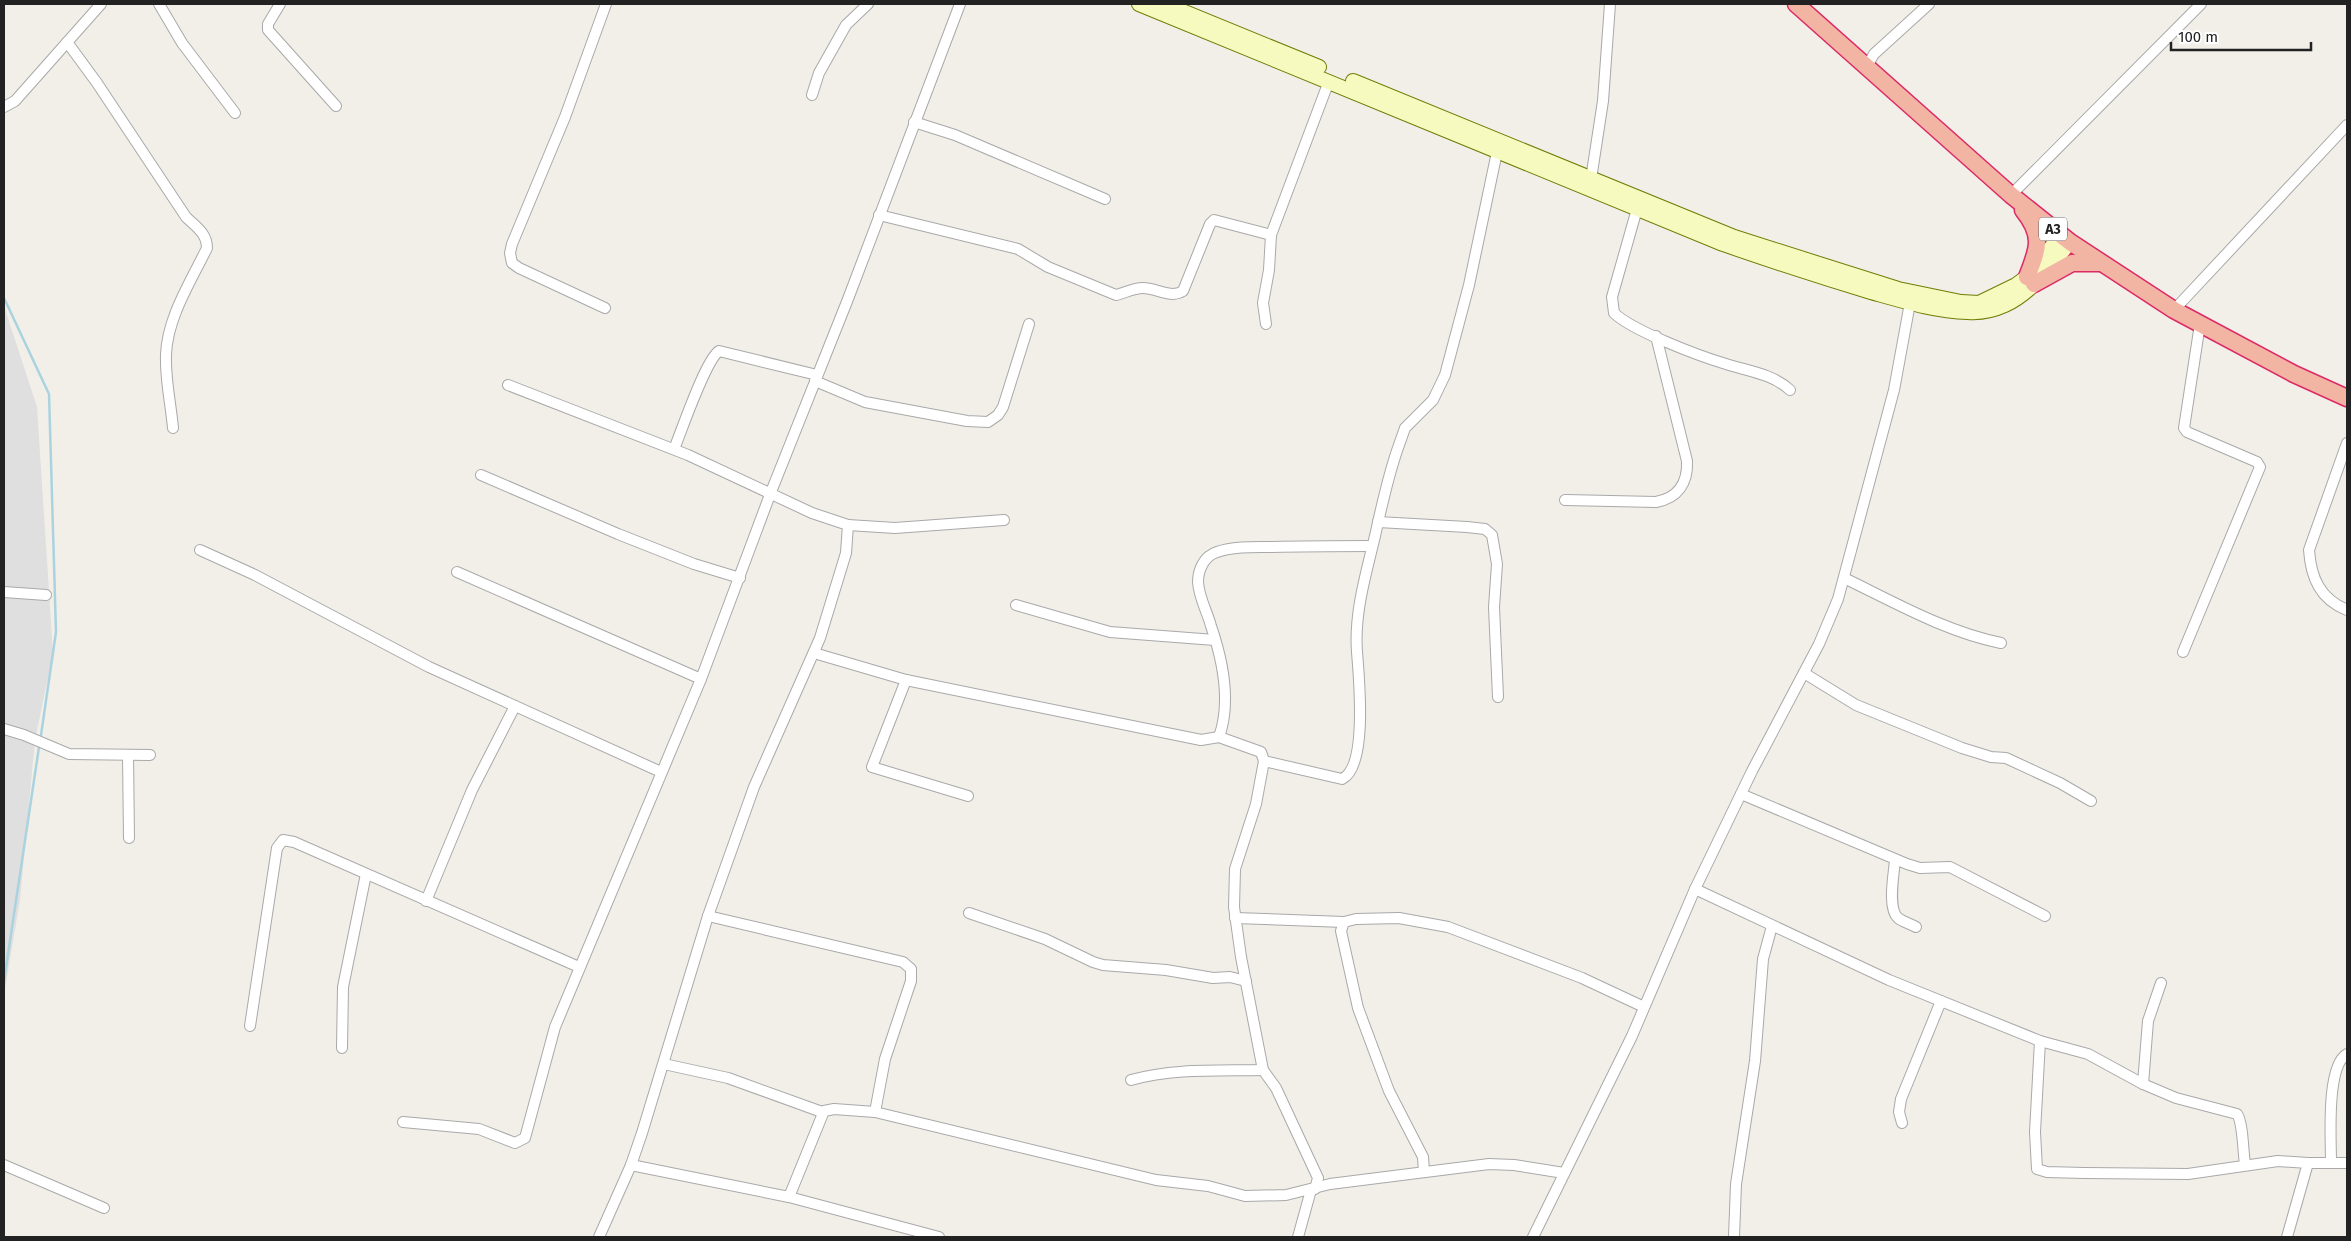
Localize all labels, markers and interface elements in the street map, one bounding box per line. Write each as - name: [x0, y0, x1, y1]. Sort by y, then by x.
- scale bar: [2171, 20, 2311, 52]
- text: 100 m: [2178, 28, 2218, 46]
- road number: A3: [2039, 218, 2067, 240]

